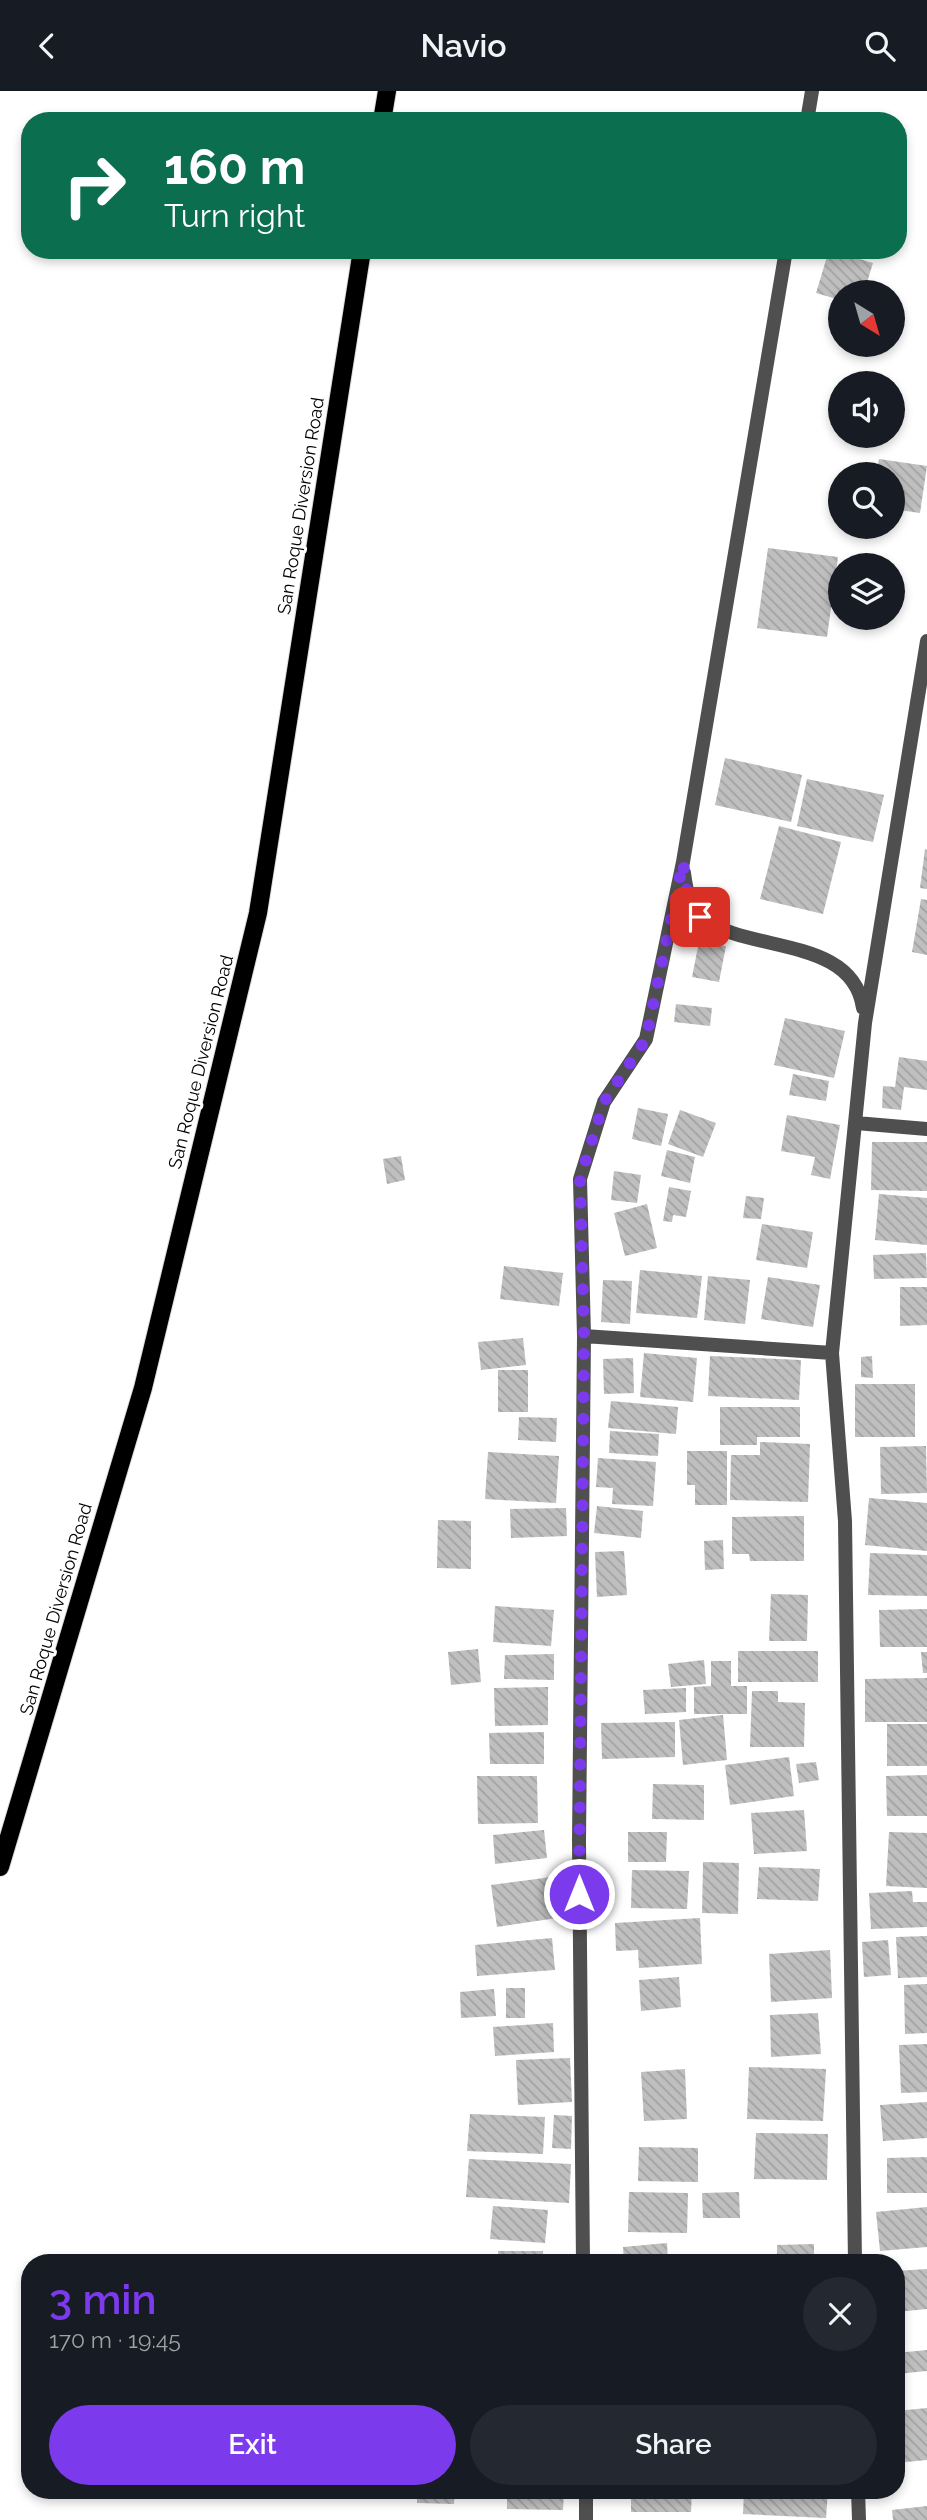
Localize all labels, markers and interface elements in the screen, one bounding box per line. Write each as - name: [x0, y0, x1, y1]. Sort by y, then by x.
- icon: back: [28, 27, 66, 65]
- text: Navio: [420, 27, 507, 64]
- icon: search: [861, 27, 899, 65]
- text: 160 m: [164, 138, 305, 195]
- icon: right: [49, 140, 140, 231]
- text: Turn right: [164, 197, 305, 234]
- north arrow: [828, 280, 905, 357]
- map controls: [828, 280, 905, 630]
- button: sound: [828, 371, 905, 448]
- street label: San Roque Diversion Road: [273, 396, 328, 616]
- button: search: [828, 462, 905, 539]
- button: layers: [828, 553, 905, 630]
- pin: [670, 887, 730, 947]
- icon: arrive: [681, 898, 719, 936]
- street label: San Roque Diversion Road: [164, 953, 237, 1171]
- street label: San Roque Diversion Road: [15, 1500, 96, 1717]
- position arrow: [542, 1857, 616, 1931]
- text: 3 min: [49, 2275, 157, 2324]
- button: close: [803, 2277, 877, 2351]
- text: 170 m · 19:45: [49, 2326, 181, 2353]
- button: Exit: [49, 2405, 456, 2485]
- button: Share: [470, 2405, 877, 2485]

